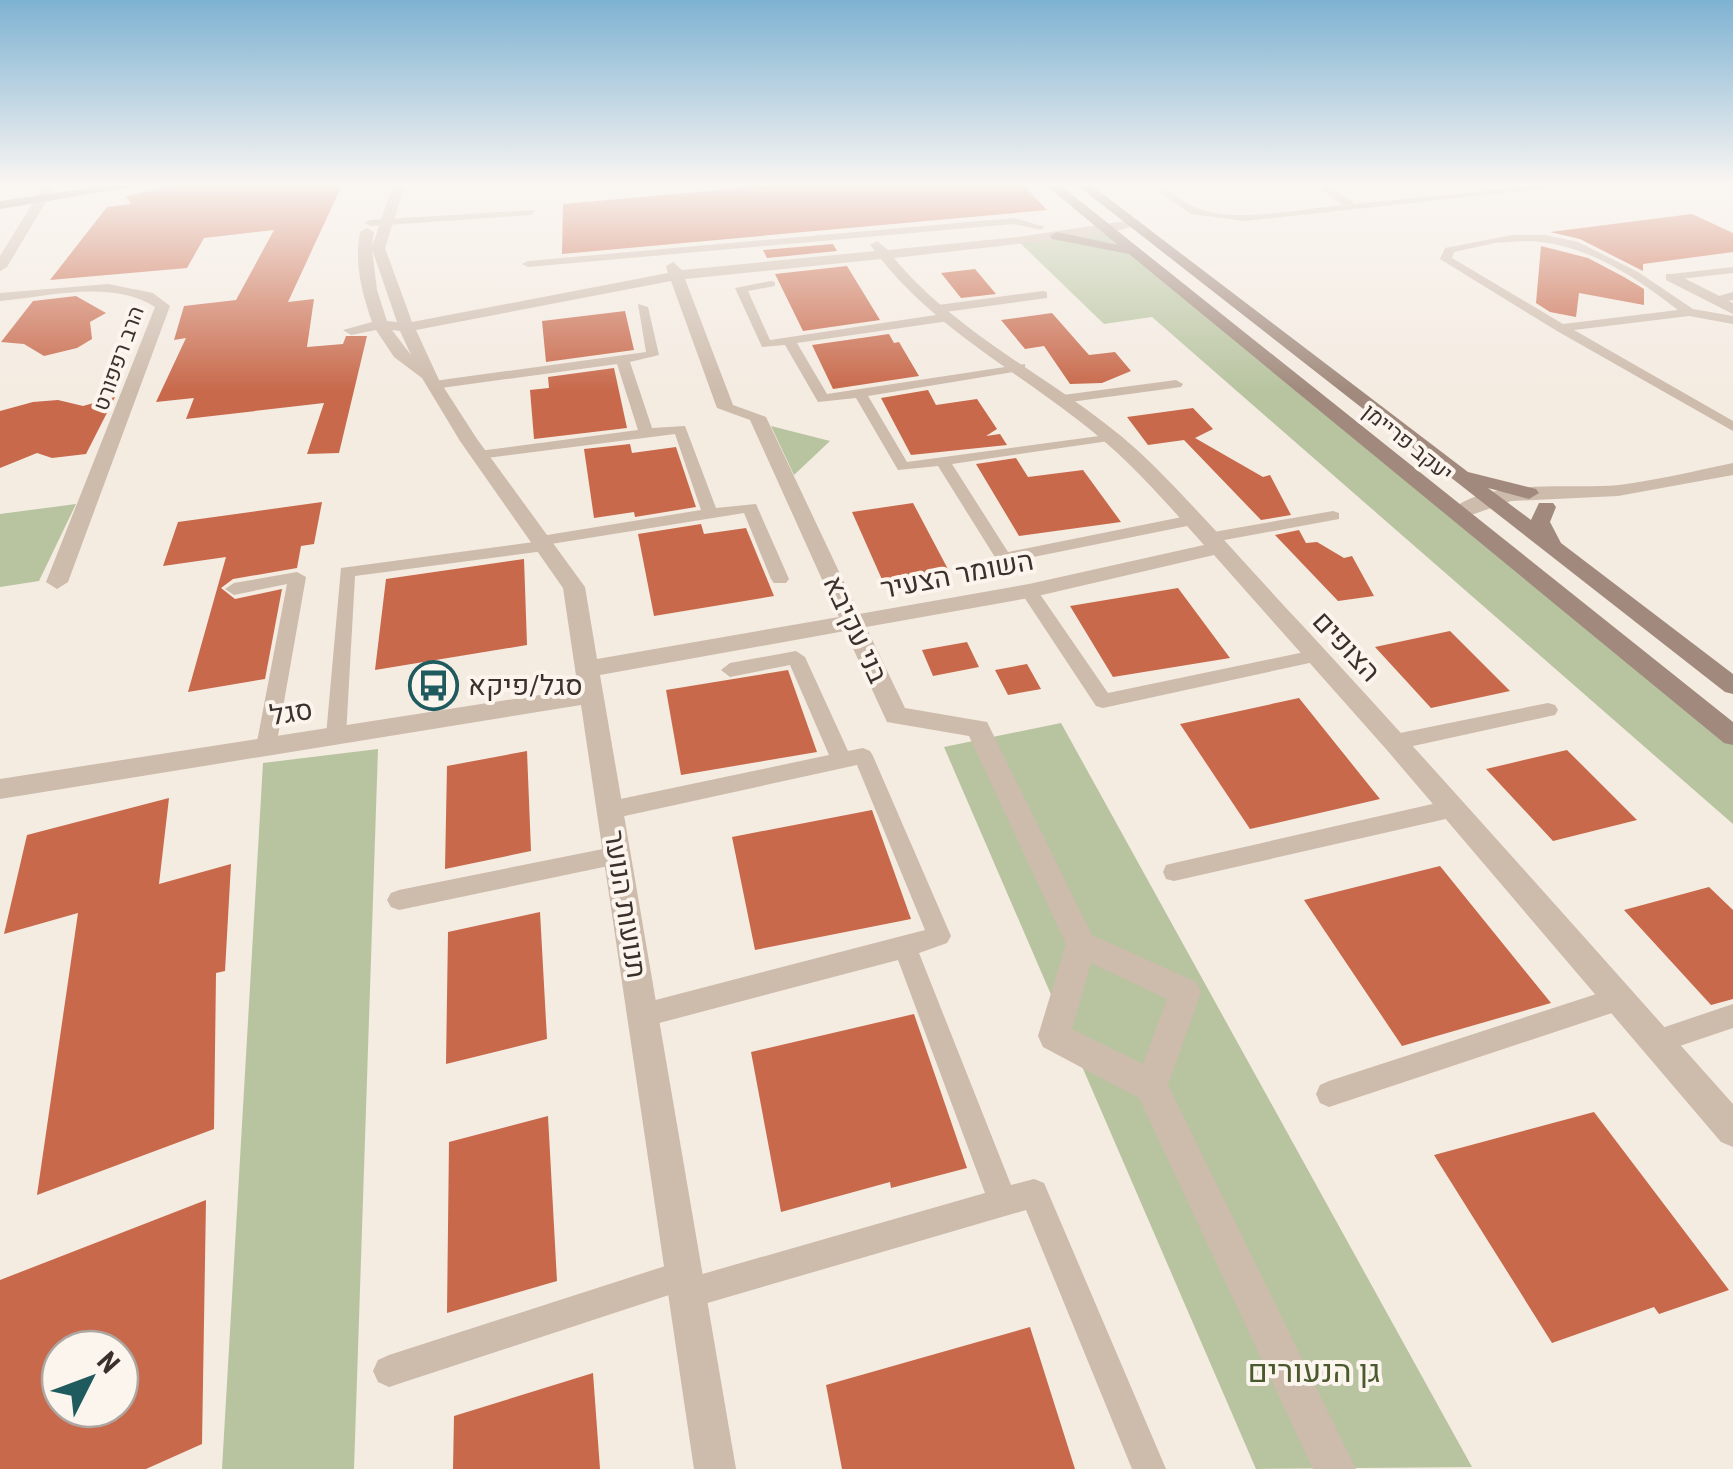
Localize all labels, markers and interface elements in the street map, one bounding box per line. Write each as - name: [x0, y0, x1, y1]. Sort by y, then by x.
- street label: הרב רפפורט: [88, 302, 149, 414]
- street label: יעקב פריימן: [1358, 399, 1457, 486]
- street label: השומר הצעיר: [878, 544, 1036, 605]
- street label: בני עקיבא: [816, 570, 895, 688]
- street label: הצופים: [1306, 604, 1387, 688]
- bus stop icon: סגל/פיקא: [407, 659, 459, 711]
- place label: סגל/פיקא: [468, 669, 583, 702]
- street label: סגל: [267, 693, 315, 732]
- street label: תנועות הנוער: [598, 828, 653, 980]
- north arrow: [40, 1329, 140, 1429]
- text: N: [90, 1345, 126, 1380]
- park label: גן הנעורים: [1248, 1352, 1380, 1390]

